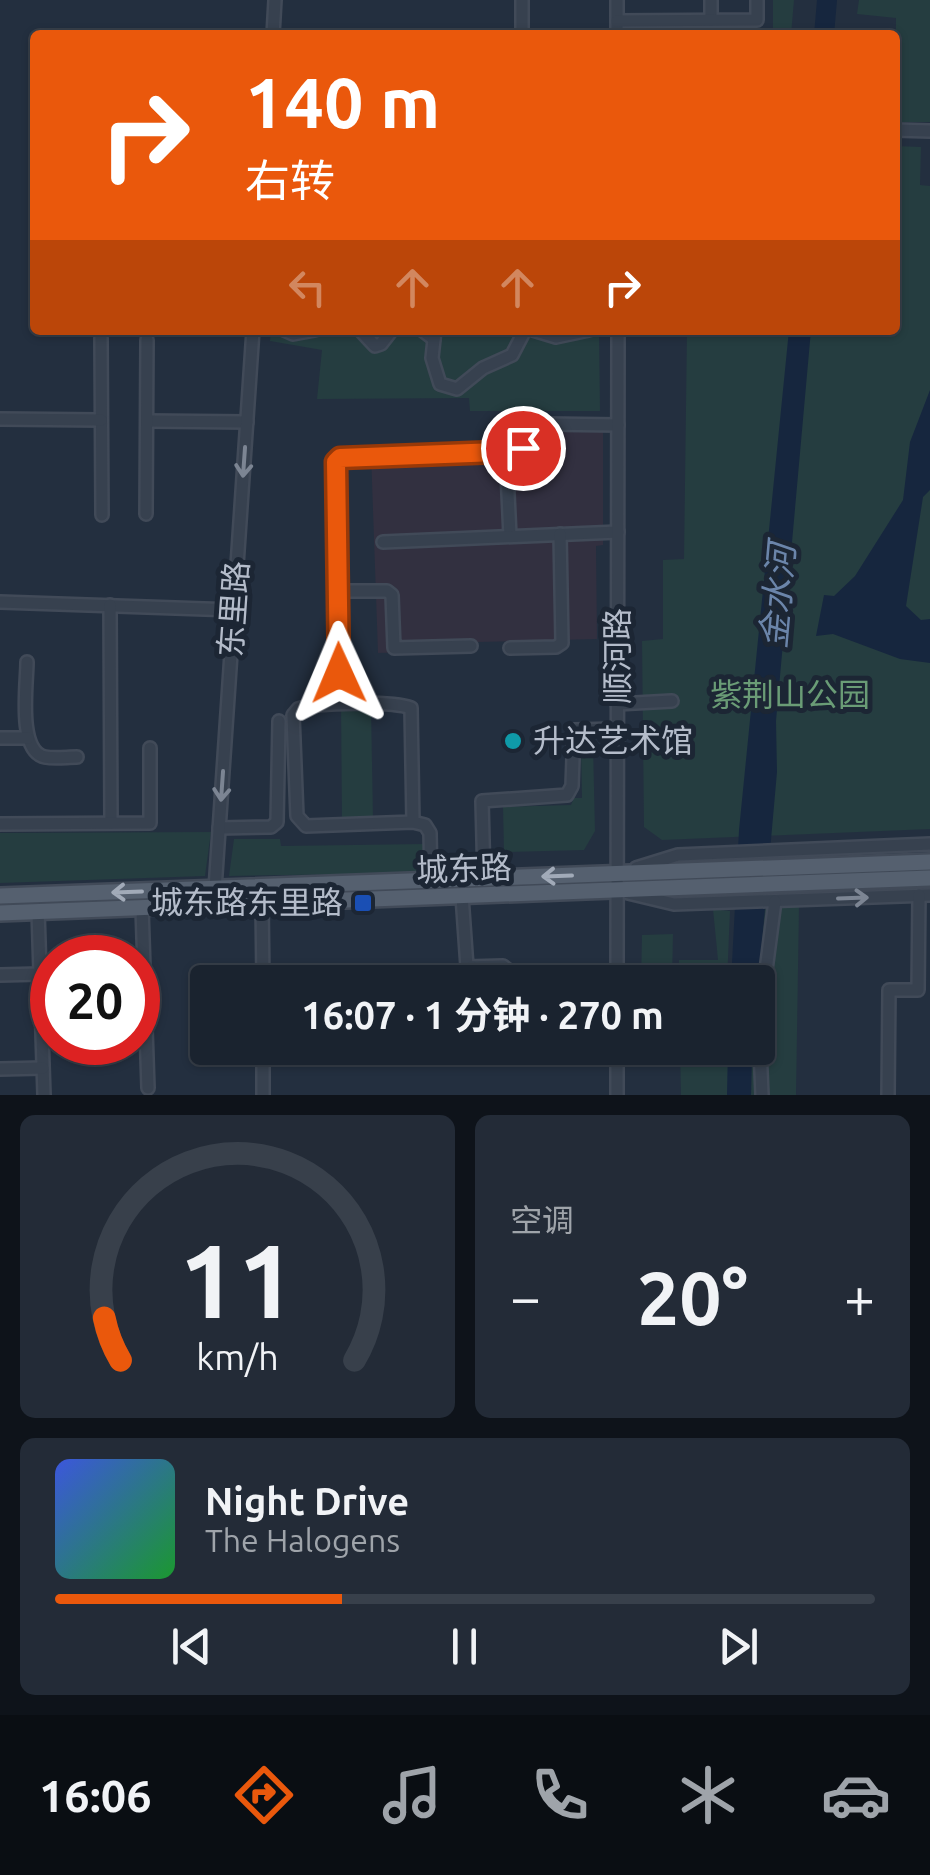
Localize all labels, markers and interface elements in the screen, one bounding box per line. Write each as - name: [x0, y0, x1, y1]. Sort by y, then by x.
- text: 140 m: [245, 63, 440, 141]
- icon: right: [80, 70, 210, 200]
- text: 右转: [245, 155, 335, 206]
- icon: left: [280, 260, 335, 315]
- icon: ahead: [385, 260, 440, 315]
- icon: ahead: [490, 260, 545, 315]
- icon: right: [595, 260, 650, 315]
- pin: [481, 406, 566, 491]
- icon: arrive: [496, 421, 551, 476]
- one-way arrow: [234, 446, 253, 478]
- water label: 金水河: [753, 536, 802, 650]
- street label: 东里路: [212, 560, 254, 658]
- street label: 顺河路: [599, 608, 635, 704]
- position arrow: [287, 621, 391, 725]
- park label: 紫荆山公园: [710, 676, 870, 712]
- place label: 升达艺术馆: [533, 722, 693, 758]
- marker: 升达艺术馆: [502, 730, 524, 752]
- one-way arrow: [212, 770, 231, 802]
- street label: 城东路: [415, 848, 513, 888]
- one-way arrow: [542, 867, 574, 886]
- one-way arrow: [112, 883, 144, 902]
- place label: 城东路东里路: [151, 884, 343, 920]
- one-way arrow: [836, 888, 868, 907]
- marker: 城东路东里路: [352, 892, 374, 914]
- speed limit sign: 20: [30, 935, 160, 1065]
- text: 16:07 · 1 分钟 · 270 m: [301, 994, 664, 1036]
- text: 空调: [510, 1202, 574, 1238]
- text: 11: [179, 1221, 296, 1338]
- text: 20°: [637, 1255, 748, 1339]
- text: −: [510, 1266, 541, 1327]
- text: +: [844, 1266, 875, 1327]
- text: km/h: [196, 1337, 279, 1377]
- text: Night Drive: [205, 1480, 409, 1522]
- text: The Halogens: [205, 1522, 400, 1558]
- icon: previous: [164, 1619, 219, 1674]
- icon: pause: [437, 1619, 492, 1674]
- icon: next: [711, 1619, 766, 1674]
- icon: directions: [229, 1760, 299, 1830]
- icon: music: [377, 1760, 447, 1830]
- icon: phone: [525, 1760, 595, 1830]
- icon: climate: [673, 1760, 743, 1830]
- icon: car: [821, 1760, 891, 1830]
- text: 16:06: [39, 1770, 152, 1821]

